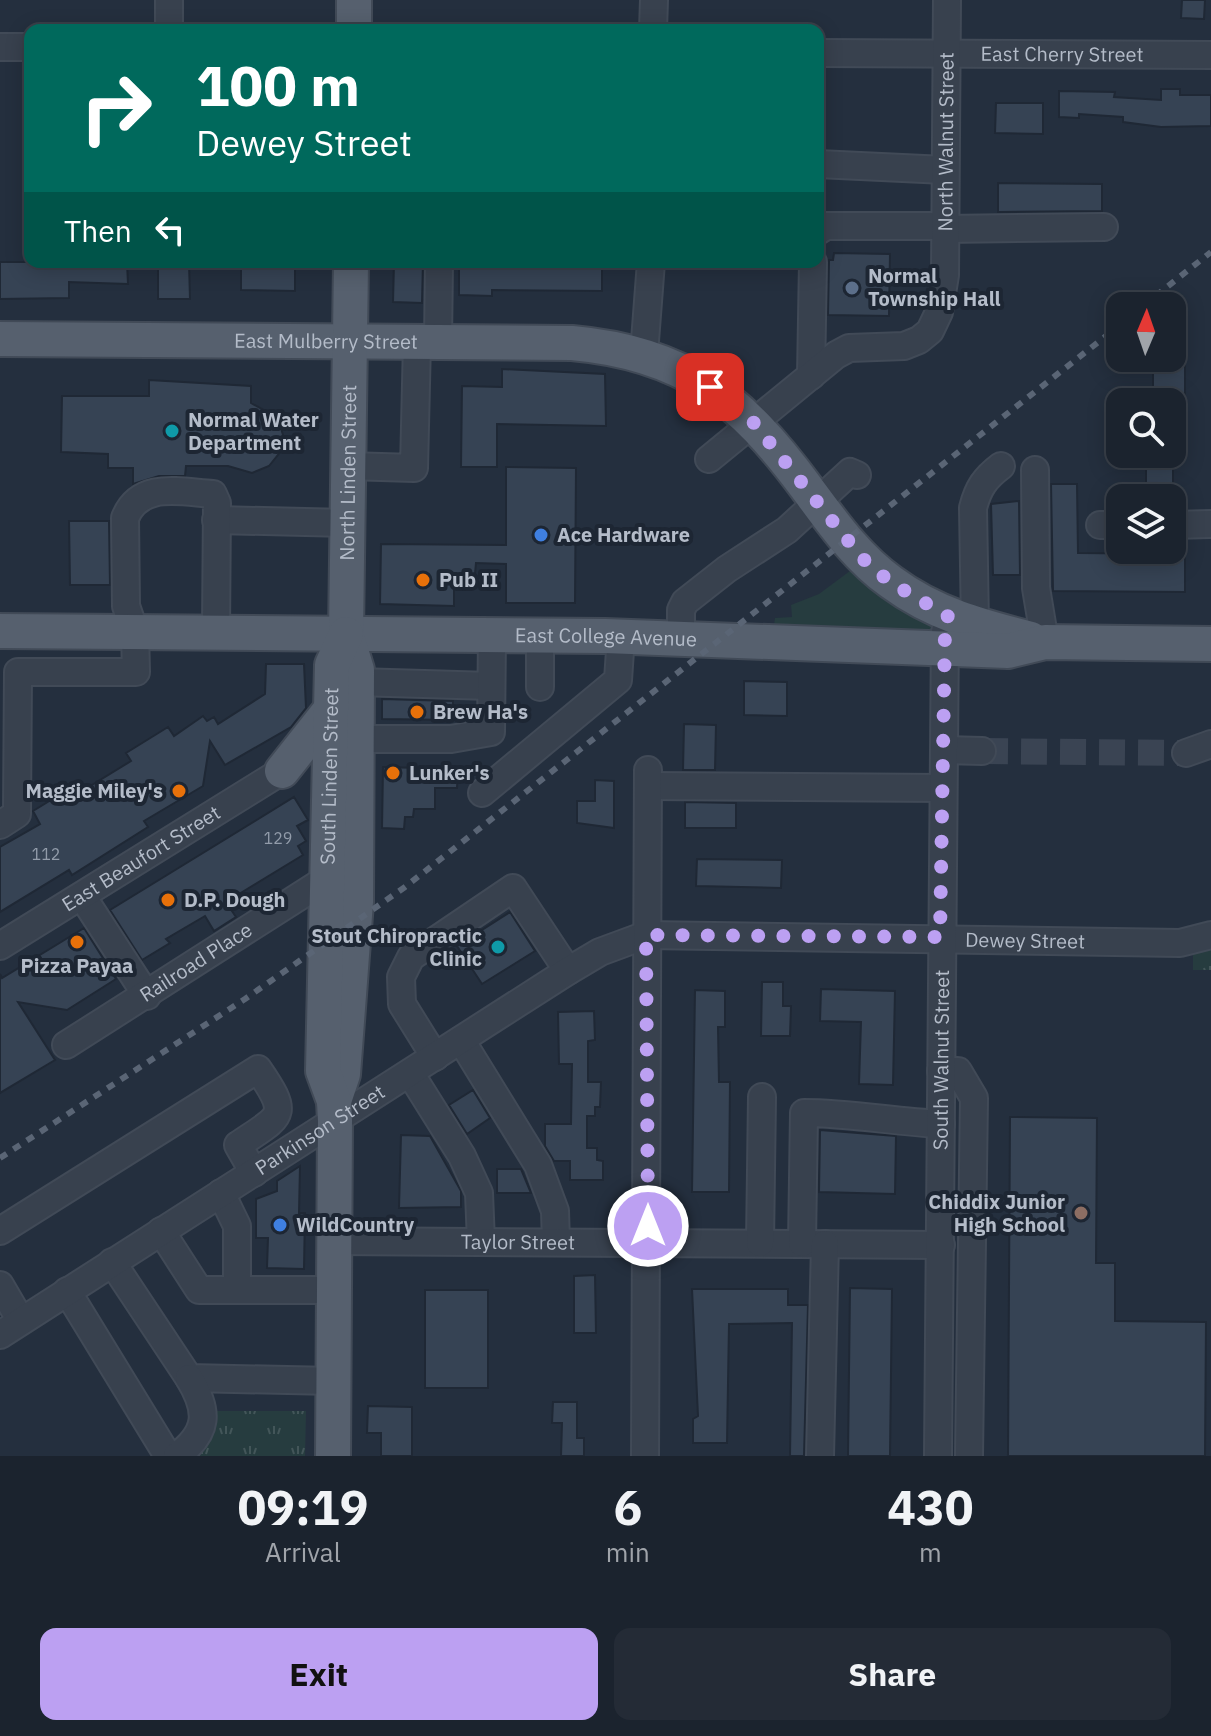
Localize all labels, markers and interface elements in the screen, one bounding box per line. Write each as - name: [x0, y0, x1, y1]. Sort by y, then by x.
- street label: East Cherry Street: [980, 40, 1144, 68]
- text: 100 m: [196, 49, 360, 121]
- street label: North Walnut Street: [931, 52, 960, 231]
- icon: right: [64, 56, 168, 160]
- text: Dewey Street: [196, 119, 412, 166]
- icon: left: [148, 208, 192, 252]
- text: Then: [64, 211, 132, 250]
- place label: Normal Township Hall: [868, 262, 1001, 312]
- marker: Normal Township Hall: [843, 279, 861, 297]
- north arrow: [1106, 292, 1186, 372]
- map controls: [1106, 292, 1186, 564]
- street label: East Mulberry Street: [234, 327, 418, 355]
- pin: [676, 353, 744, 421]
- icon: arrive: [688, 365, 732, 409]
- street label: North Linden Street: [333, 384, 362, 561]
- button: search: [1106, 388, 1186, 468]
- place label: Normal Water Department: [188, 406, 319, 456]
- marker: Normal Water Department: [163, 422, 181, 440]
- button: layers: [1106, 484, 1186, 564]
- place label: Ace Hardware: [557, 521, 690, 548]
- marker: Ace Hardware: [532, 526, 550, 544]
- place label: Pub II: [439, 566, 498, 593]
- marker: Pub II: [414, 571, 432, 589]
- street label: East College Avenue: [515, 621, 698, 652]
- street label: South Linden Street: [314, 687, 345, 865]
- place label: Brew Ha's: [433, 698, 528, 725]
- marker: Brew Ha's: [408, 703, 426, 721]
- place label: Lunker's: [409, 759, 490, 786]
- marker: Lunker's: [384, 764, 402, 782]
- place label: Maggie Miley's: [26, 777, 163, 804]
- marker: Maggie Miley's: [170, 782, 188, 800]
- street label: East Beaufort Street: [57, 799, 225, 917]
- house number: 129: [264, 828, 292, 848]
- house number: 112: [32, 844, 60, 864]
- place label: D.P. Dough: [184, 886, 285, 913]
- marker: D.P. Dough: [159, 891, 177, 909]
- street label: Railroad Place: [134, 916, 257, 1008]
- place label: Stout Chiropractic Clinic: [311, 922, 482, 972]
- street label: Dewey Street: [965, 926, 1085, 955]
- marker: Pizza Payaa: [68, 933, 86, 951]
- marker: Stout Chiropractic Clinic: [489, 938, 507, 956]
- place label: Pizza Payaa: [21, 952, 133, 979]
- street label: South Walnut Street: [927, 970, 955, 1150]
- street label: Parkinson Street: [250, 1078, 390, 1181]
- position arrow: [606, 1184, 690, 1268]
- place label: Chiddix Junior High School: [928, 1188, 1065, 1238]
- marker: Chiddix Junior High School: [1072, 1204, 1090, 1222]
- place label: WildCountry: [296, 1211, 414, 1238]
- marker: WildCountry: [271, 1216, 289, 1234]
- street label: Taylor Street: [461, 1228, 575, 1256]
- text: 09:19: [237, 1476, 368, 1538]
- text: 6: [613, 1476, 642, 1538]
- text: 430: [887, 1476, 974, 1538]
- text: Arrival: [265, 1535, 341, 1569]
- text: min: [606, 1535, 650, 1569]
- text: m: [919, 1535, 942, 1569]
- button: Exit: [40, 1628, 598, 1720]
- button: Share: [614, 1628, 1171, 1720]

